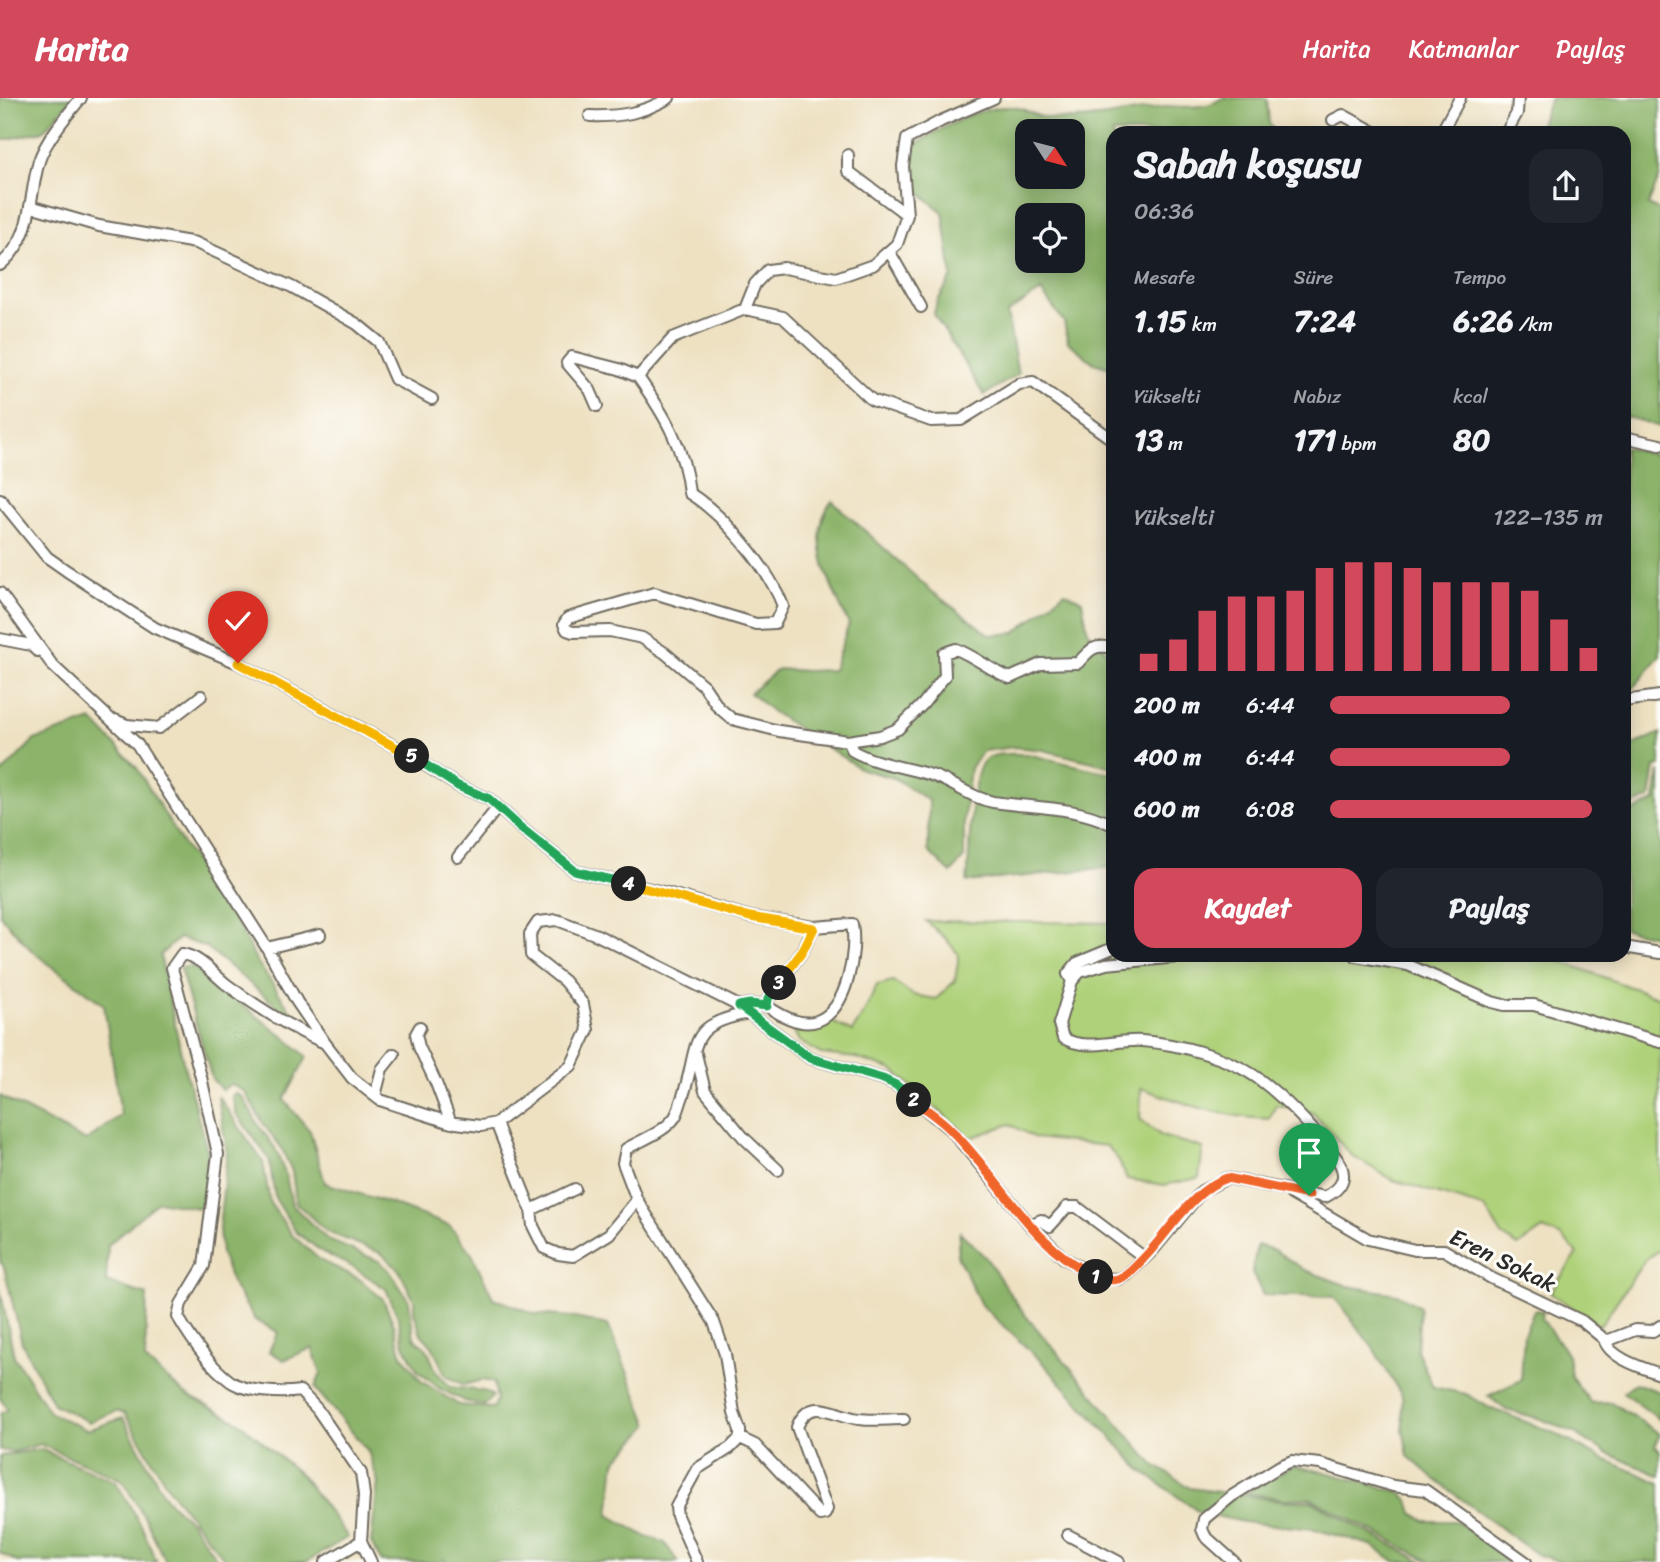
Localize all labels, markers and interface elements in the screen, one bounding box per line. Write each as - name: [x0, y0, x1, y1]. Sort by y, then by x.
- text: Harita: [35, 20, 129, 78]
- text: Harita: [1303, 28, 1371, 70]
- text: Katmanlar: [1409, 28, 1518, 70]
- text: Paylaş: [1556, 28, 1625, 70]
- north arrow: [1015, 119, 1085, 189]
- map controls: [1015, 119, 1085, 273]
- text: Sabah koşusu: [1134, 131, 1361, 198]
- button: share: [1529, 149, 1603, 223]
- text: 06:36: [1134, 191, 1194, 232]
- button: locate: [1015, 203, 1085, 273]
- text: Mesafe: [1134, 261, 1195, 294]
- text: Süre: [1294, 261, 1333, 294]
- text: Tempo: [1453, 261, 1506, 294]
- text: 1.15: [1134, 294, 1187, 348]
- text: 7:24: [1294, 294, 1356, 348]
- text: 6:26: [1453, 294, 1514, 348]
- text: km: [1187, 308, 1217, 341]
- text: /km: [1514, 308, 1553, 341]
- text: Yükselti: [1134, 380, 1200, 413]
- text: Nabız: [1294, 380, 1341, 413]
- text: kcal: [1453, 380, 1488, 413]
- text: 13: [1134, 413, 1163, 467]
- text: 171: [1294, 413, 1337, 467]
- text: 80: [1453, 413, 1490, 467]
- text: m: [1163, 427, 1183, 460]
- text: bpm: [1337, 427, 1377, 460]
- text: Yükselti: [1134, 497, 1214, 538]
- text: 122–135 m: [1493, 497, 1603, 538]
- pin: [208, 591, 268, 663]
- icon: check: [219, 602, 257, 640]
- text: 200 m: [1134, 685, 1200, 726]
- text: 6:44: [1246, 685, 1295, 726]
- text: 400 m: [1134, 737, 1201, 778]
- text: 6:44: [1246, 737, 1295, 778]
- pin: 5: [394, 738, 430, 774]
- text: 5: [406, 739, 417, 772]
- text: 600 m: [1134, 789, 1200, 830]
- text: 6:08: [1246, 789, 1294, 830]
- pin: 4: [612, 866, 646, 902]
- text: 4: [623, 867, 634, 900]
- button: Kaydet: [1134, 868, 1362, 948]
- button: Paylaş: [1376, 868, 1603, 948]
- pin: 3: [762, 966, 796, 1001]
- text: 3: [773, 966, 784, 999]
- pin: 2: [897, 1082, 932, 1118]
- text: 2: [908, 1083, 919, 1116]
- pin: [1279, 1123, 1339, 1195]
- icon: arrive: [1290, 1134, 1328, 1172]
- street label: Eren Sokak: [1442, 1217, 1564, 1304]
- pin: 1: [1078, 1260, 1114, 1294]
- text: 1: [1091, 1260, 1100, 1293]

